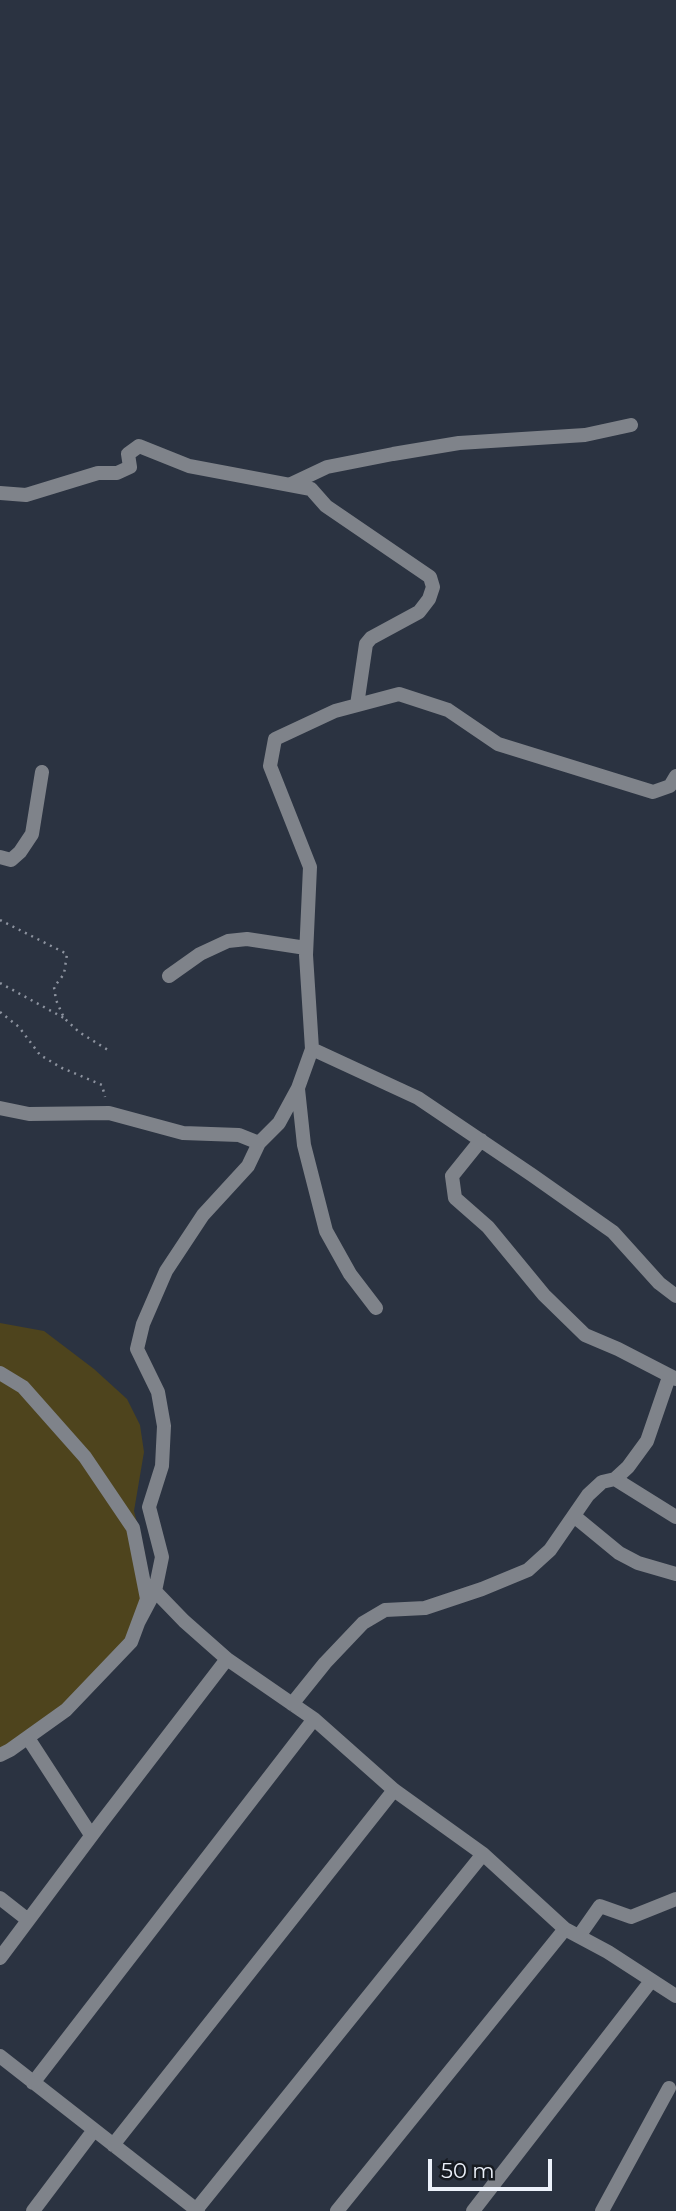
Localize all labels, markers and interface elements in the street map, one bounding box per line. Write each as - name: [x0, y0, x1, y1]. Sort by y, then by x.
- scale bar: [431, 2144, 555, 2188]
- text: 50 m: [441, 2158, 495, 2183]

